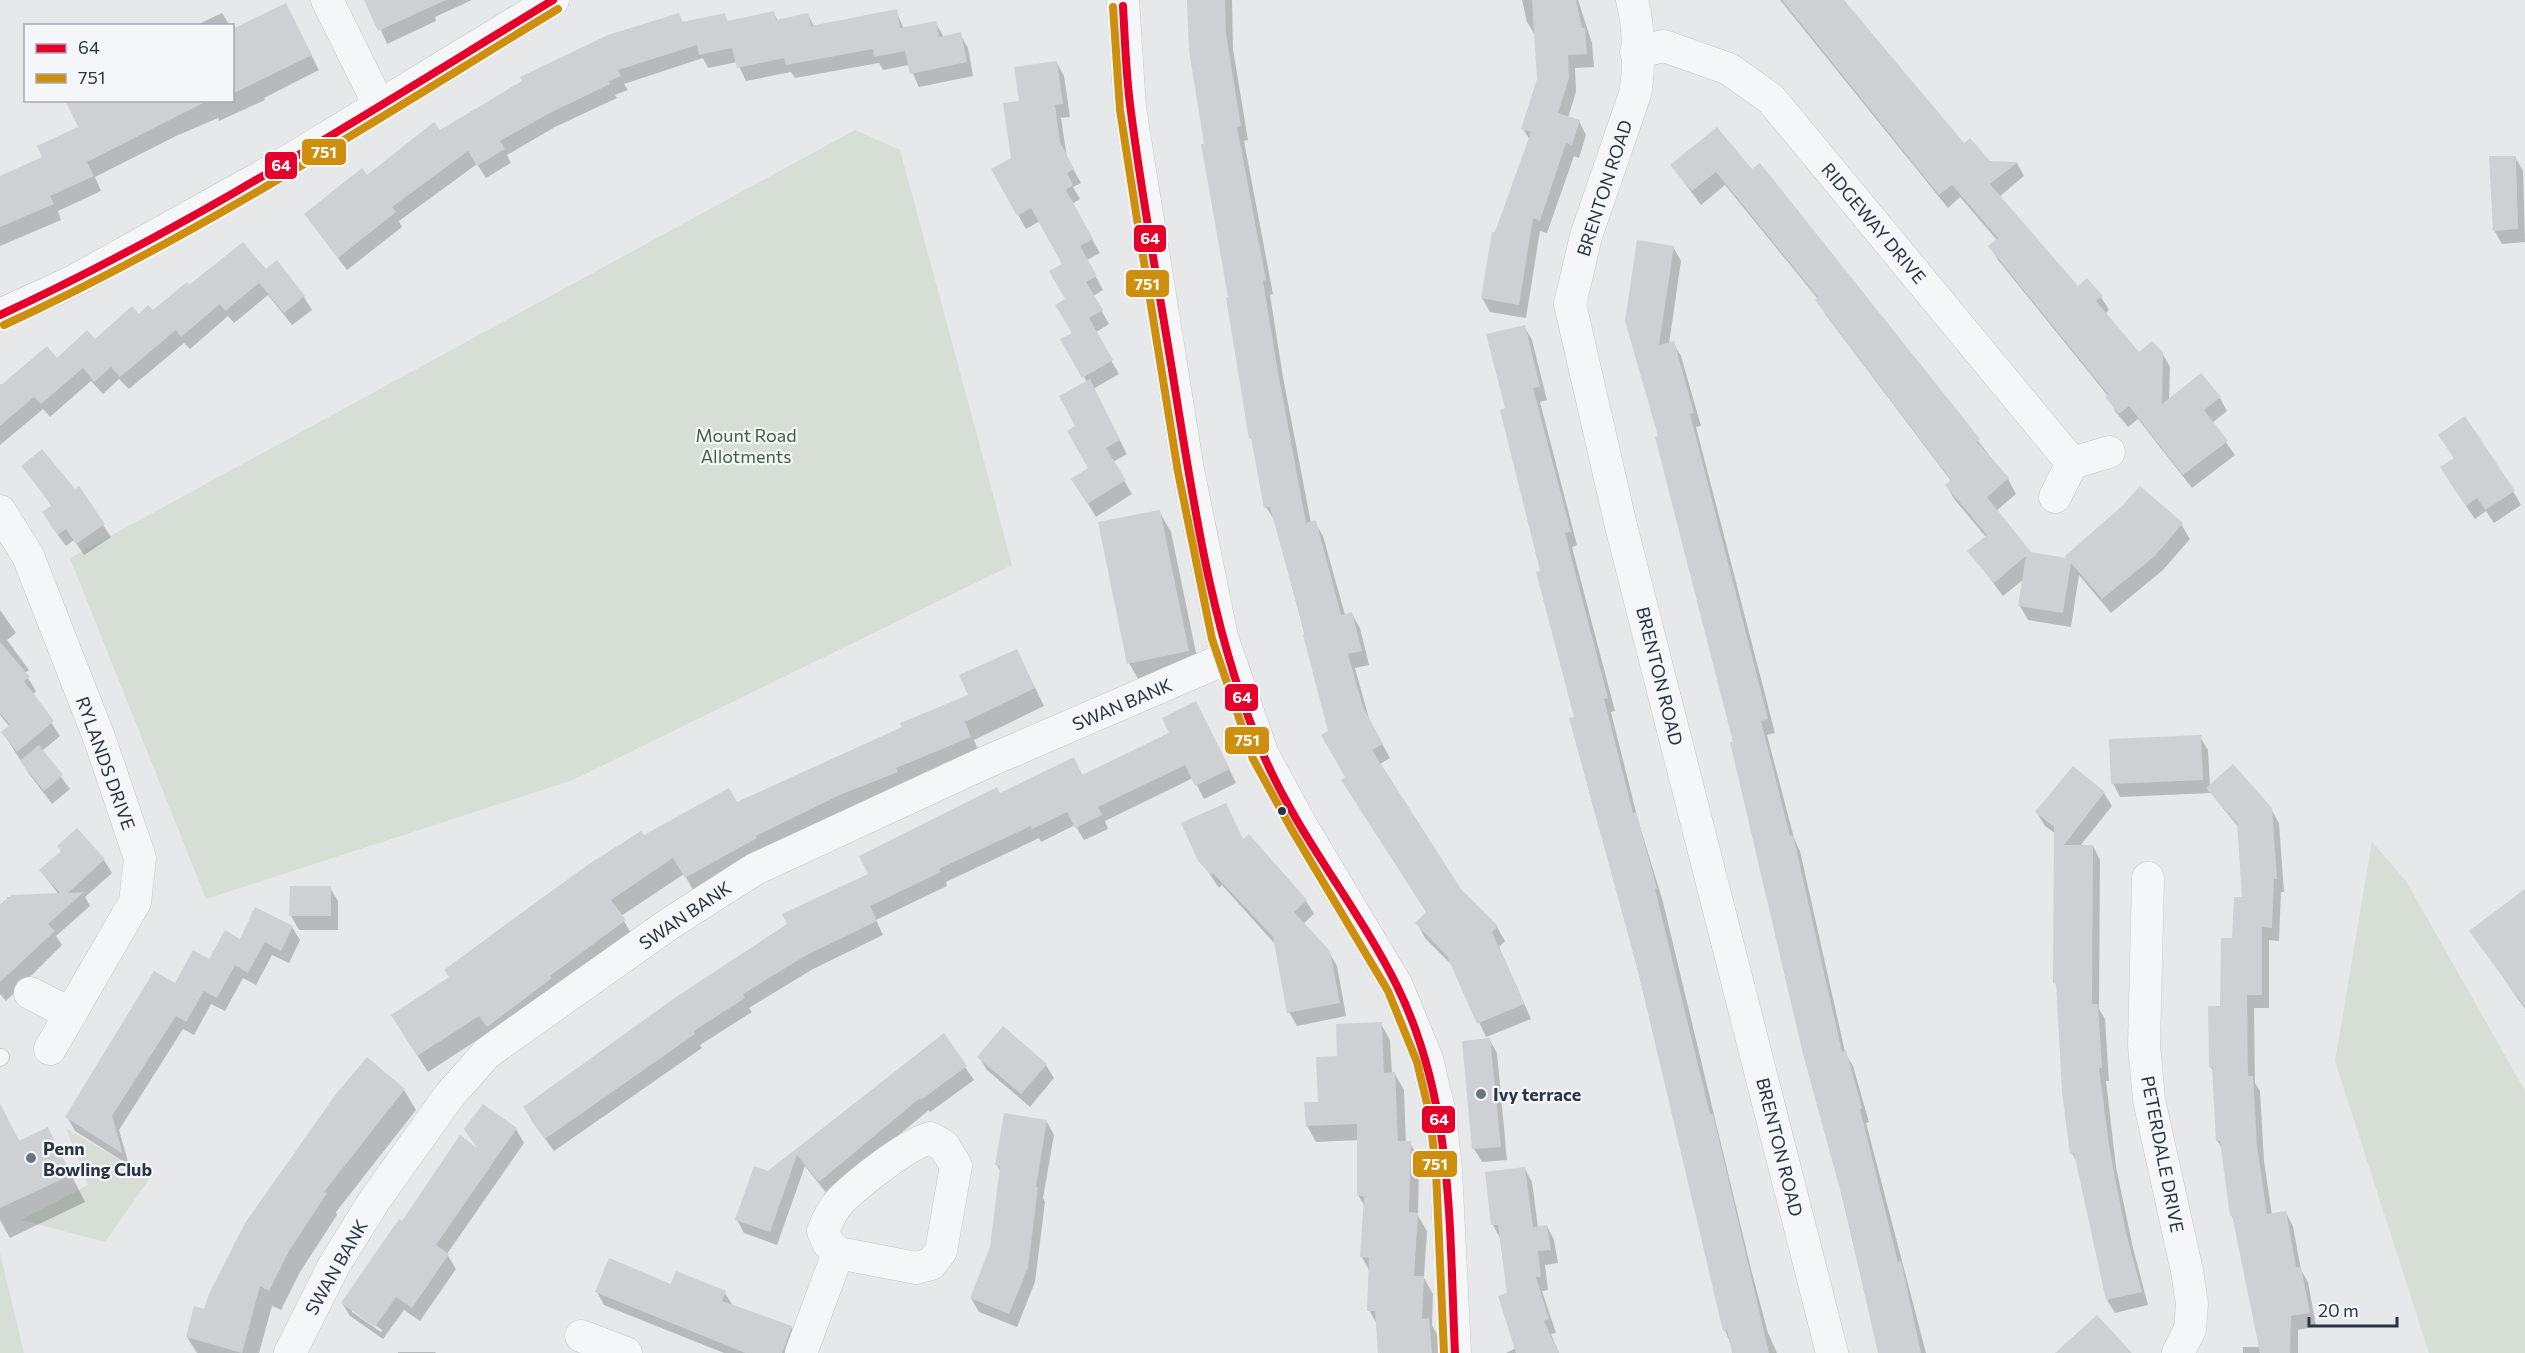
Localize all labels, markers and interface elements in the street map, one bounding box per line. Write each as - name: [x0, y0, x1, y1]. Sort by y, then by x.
- legend: [24, 24, 234, 102]
- text: 64: [78, 36, 100, 58]
- text: 751: [78, 66, 106, 88]
- street label: BRENTON ROAD: [1572, 117, 1636, 259]
- line badge: 751: [301, 138, 347, 166]
- text: 751: [311, 142, 337, 161]
- line badge: 64: [264, 151, 298, 180]
- text: 64: [271, 155, 291, 174]
- street label: RIDGEWAY DRIVE: [1817, 158, 1931, 288]
- line badge: 64: [1133, 224, 1167, 253]
- text: 64: [1140, 228, 1160, 247]
- line badge: 751: [1125, 269, 1170, 298]
- text: 751: [1134, 274, 1160, 293]
- park label: Mount Road Allotments: [695, 424, 797, 467]
- street label: BRENTON ROAD: [1632, 604, 1688, 748]
- street label: SWAN BANK: [1069, 673, 1175, 735]
- line badge: 64: [1224, 683, 1259, 712]
- text: 64: [1232, 687, 1252, 706]
- street label: RYLANDS DRIVE: [72, 693, 140, 833]
- line badge: 751: [1224, 726, 1270, 755]
- text: 751: [1234, 730, 1260, 749]
- unlabelled marker: [1276, 805, 1288, 817]
- street label: SWAN BANK: [635, 876, 735, 954]
- street label: PETERDALE DRIVE: [2137, 1074, 2189, 1234]
- street label: BRENTON ROAD: [1752, 1075, 1808, 1219]
- place label: Ivy terrace: [1493, 1083, 1581, 1105]
- marker: Ivy terrace: [1474, 1087, 1488, 1101]
- line badge: 64: [1421, 1105, 1456, 1134]
- text: 64: [1429, 1109, 1449, 1128]
- place label: Penn Bowling Club: [43, 1137, 152, 1180]
- line badge: 751: [1412, 1150, 1458, 1178]
- marker: Penn Bowling Club: [24, 1151, 38, 1165]
- text: 751: [1422, 1154, 1448, 1173]
- street label: SWAN BANK: [300, 1215, 372, 1319]
- scale bar: [2309, 1290, 2398, 1328]
- text: 20 m: [2318, 1299, 2359, 1321]

